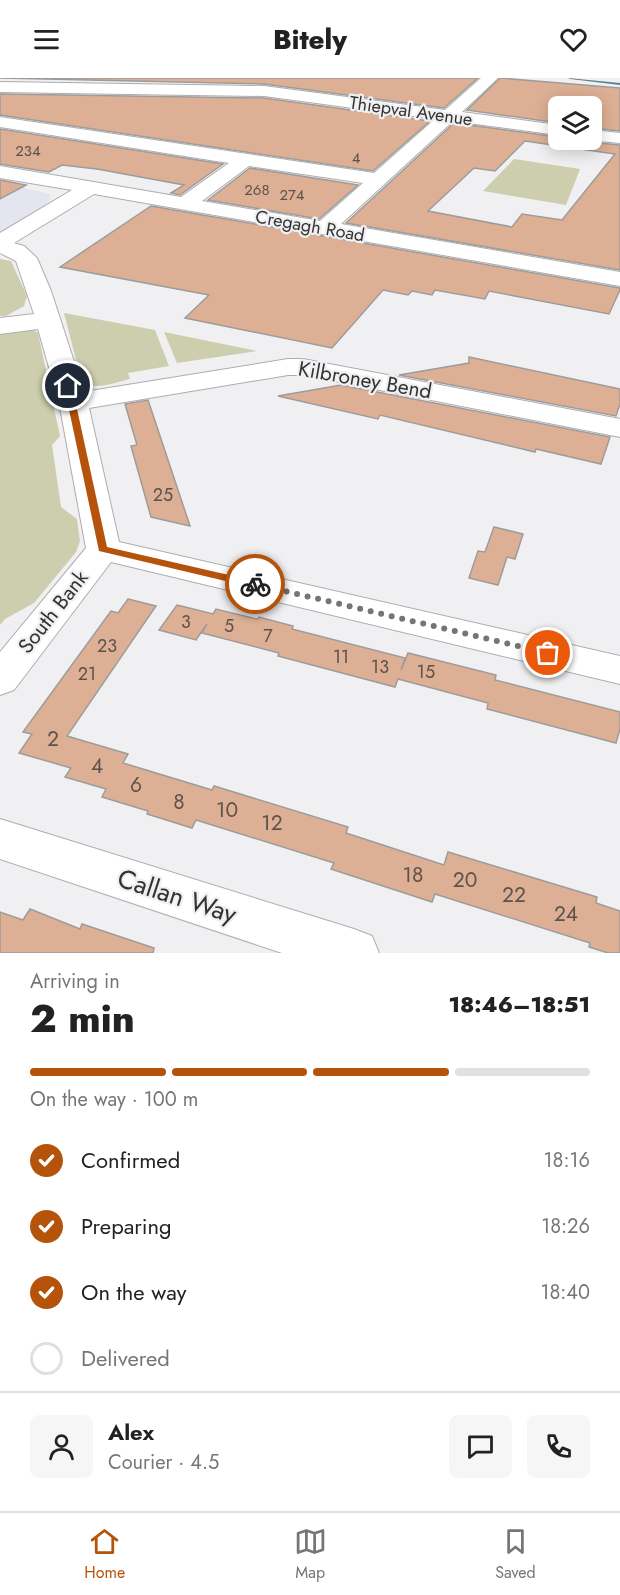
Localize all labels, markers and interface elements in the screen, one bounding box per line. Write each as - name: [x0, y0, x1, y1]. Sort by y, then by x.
- text: Bitely: [273, 20, 347, 59]
- icon: menu: [30, 23, 63, 56]
- icon: heart: [557, 23, 590, 56]
- street label: Thiepval Avenue: [348, 90, 474, 132]
- map controls: [548, 96, 602, 150]
- button: layers: [548, 96, 602, 150]
- house number: 234: [15, 140, 41, 162]
- house number: 4: [352, 147, 361, 169]
- house number: 268: [244, 179, 270, 201]
- house number: 274: [279, 184, 305, 206]
- street label: Cregagh Road: [253, 204, 367, 248]
- street label: Kilbroney Bend: [296, 353, 434, 407]
- pin: [42, 360, 93, 411]
- icon: home: [51, 369, 84, 402]
- house number: 25: [153, 482, 173, 508]
- courier: [225, 554, 285, 614]
- street label: South Bank: [11, 563, 96, 660]
- icon: bike: [239, 568, 272, 601]
- house number: 3: [181, 609, 191, 635]
- house number: 5: [224, 613, 234, 639]
- house number: 7: [263, 623, 273, 649]
- pin: [522, 627, 573, 678]
- house number: 23: [97, 633, 117, 659]
- icon: bag: [531, 636, 564, 669]
- house number: 11: [333, 644, 349, 670]
- house number: 13: [371, 654, 389, 680]
- house number: 15: [417, 659, 435, 685]
- house number: 21: [78, 661, 96, 687]
- house number: 2: [47, 724, 59, 754]
- house number: 4: [91, 751, 103, 781]
- house number: 6: [130, 770, 142, 800]
- house number: 8: [173, 787, 185, 817]
- house number: 10: [216, 795, 238, 825]
- house number: 12: [261, 808, 283, 838]
- street label: Callan Way: [113, 859, 242, 933]
- house number: 18: [403, 860, 423, 890]
- house number: 20: [453, 865, 477, 895]
- house number: 22: [502, 880, 526, 910]
- house number: 24: [554, 899, 578, 929]
- text: Arriving in: [30, 967, 120, 996]
- text: 18:46–18:51: [448, 988, 590, 1020]
- text: 2 min: [30, 990, 135, 1047]
- text: On the way · 100 m: [30, 1085, 198, 1114]
- icon: check: [30, 1144, 63, 1177]
- text: Confirmed: [81, 1144, 180, 1176]
- text: 18:16: [544, 1146, 590, 1175]
- icon: check: [30, 1210, 63, 1243]
- text: Preparing: [81, 1210, 172, 1242]
- text: 18:26: [541, 1212, 590, 1241]
- icon: check: [30, 1276, 63, 1309]
- text: On the way: [81, 1276, 186, 1308]
- text: 18:40: [540, 1278, 590, 1307]
- text: Delivered: [81, 1342, 170, 1374]
- button: person: [30, 1415, 93, 1478]
- button: chat: [449, 1415, 512, 1478]
- button: phone: [527, 1415, 590, 1478]
- text: Alex: [108, 1416, 154, 1448]
- text: Courier · 4.5: [108, 1448, 219, 1477]
- tab: Home: [84, 1525, 125, 1584]
- tab: Map: [294, 1525, 327, 1584]
- tab: Saved: [495, 1525, 536, 1584]

